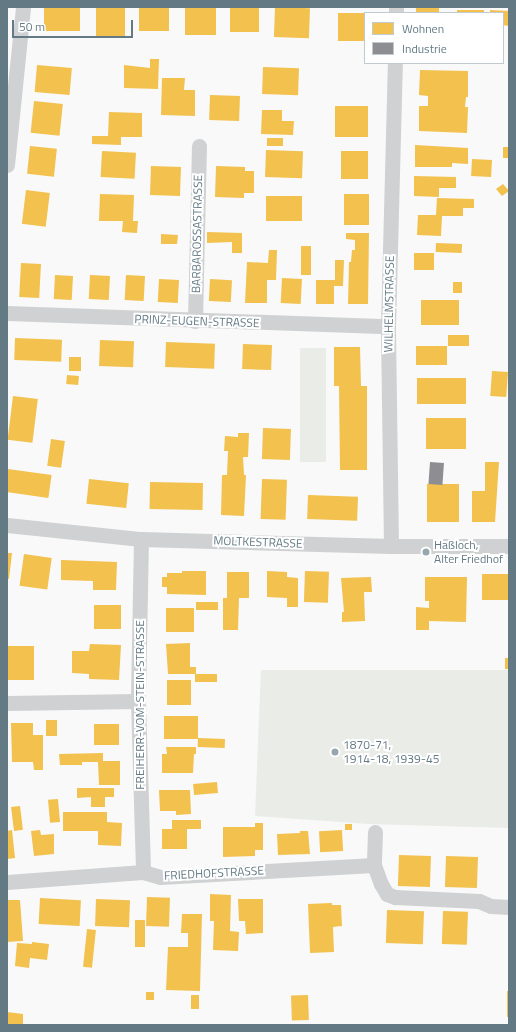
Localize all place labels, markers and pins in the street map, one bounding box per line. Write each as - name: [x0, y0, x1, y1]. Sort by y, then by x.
- place label: Haßloch, Alter Friedhof: [434, 538, 503, 566]
- marker: Haßloch, Alter Friedhof: [421, 547, 431, 557]
- place label: 1870-71, 1914-18, 1939-45: [343, 738, 439, 766]
- marker: 1870-71, 1914-18, 1939-45: [330, 747, 340, 757]

